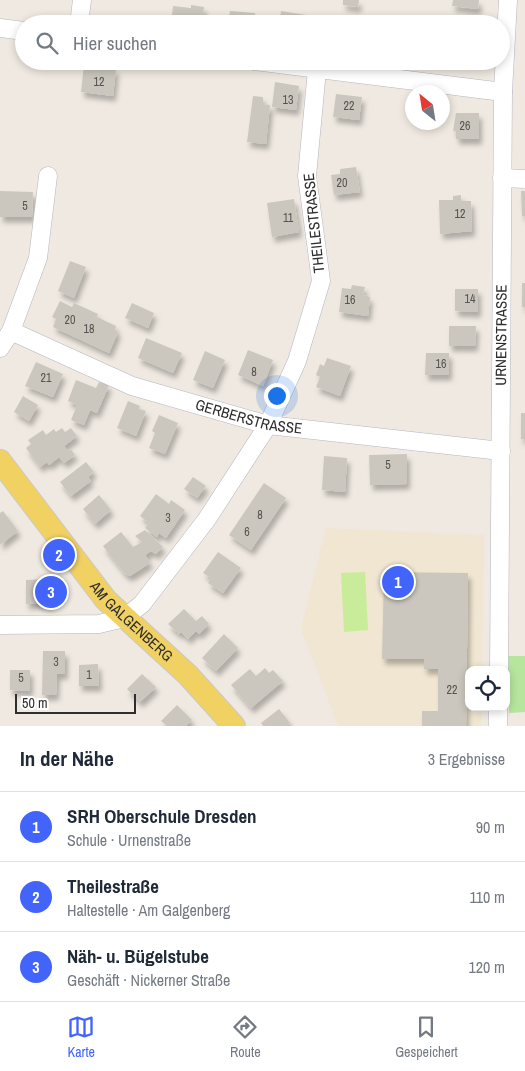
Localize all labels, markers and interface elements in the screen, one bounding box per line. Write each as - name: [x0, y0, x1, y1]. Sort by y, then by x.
- search box: [15, 15, 510, 70]
- icon: search: [33, 29, 61, 57]
- text: Hier suchen: [73, 30, 157, 56]
- house number: 12: [94, 74, 104, 90]
- north arrow: [405, 85, 450, 130]
- house number: 13: [283, 92, 293, 108]
- house number: 22: [344, 98, 354, 114]
- house number: 26: [460, 118, 470, 134]
- street label: THEILESTRASSE: [298, 172, 329, 274]
- house number: 20: [337, 175, 347, 191]
- house number: 5: [22, 198, 28, 214]
- house number: 12: [455, 206, 465, 222]
- house number: 11: [283, 210, 294, 226]
- street label: URNENSTRASSE: [490, 284, 512, 386]
- house number: 14: [465, 291, 476, 307]
- house number: 16: [345, 292, 355, 308]
- house number: 20: [65, 312, 75, 328]
- house number: 18: [84, 321, 94, 337]
- house number: 16: [436, 356, 446, 372]
- house number: 8: [251, 364, 257, 380]
- house number: 21: [41, 370, 52, 386]
- your location: [264, 383, 290, 409]
- street label: GERBERSTRASSE: [193, 394, 303, 439]
- house number: 5: [385, 457, 391, 473]
- house number: 8: [257, 507, 263, 523]
- house number: 3: [165, 510, 171, 526]
- house number: 6: [244, 524, 250, 540]
- pin: 2: [43, 536, 75, 574]
- pin: 1: [382, 563, 414, 601]
- pin: 3: [35, 573, 67, 611]
- street label: AM GALGENBERG: [85, 576, 178, 666]
- house number: 3: [53, 654, 59, 670]
- map controls: [465, 666, 510, 711]
- button: locate: [465, 666, 510, 711]
- house number: 1: [86, 667, 92, 683]
- house number: 5: [18, 670, 24, 686]
- house number: 22: [447, 682, 457, 698]
- scale bar: [15, 691, 136, 714]
- text: 50 m: [22, 694, 48, 712]
- text: In der Nähe: [20, 744, 114, 773]
- text: 3 Ergebnisse: [428, 748, 505, 770]
- text: SRH Oberschule Dresden: [67, 803, 257, 829]
- text: 1: [32, 816, 40, 838]
- text: 90 m: [476, 816, 505, 838]
- text: Schule · Urnenstraße: [67, 829, 191, 851]
- text: Theilestraße: [67, 873, 159, 899]
- text: 2: [32, 886, 40, 908]
- text: 110 m: [469, 886, 505, 908]
- text: Haltestelle · Am Galgenberg: [67, 899, 230, 921]
- text: Näh- u. Bügelstube: [67, 943, 209, 969]
- text: 3: [32, 956, 40, 978]
- text: 120 m: [469, 956, 505, 978]
- text: Geschäft · Nickerner Straße: [67, 969, 230, 991]
- tab: Karte: [67, 1013, 95, 1061]
- tab: Route: [230, 1013, 261, 1061]
- tab: Gespeichert: [395, 1013, 458, 1061]

